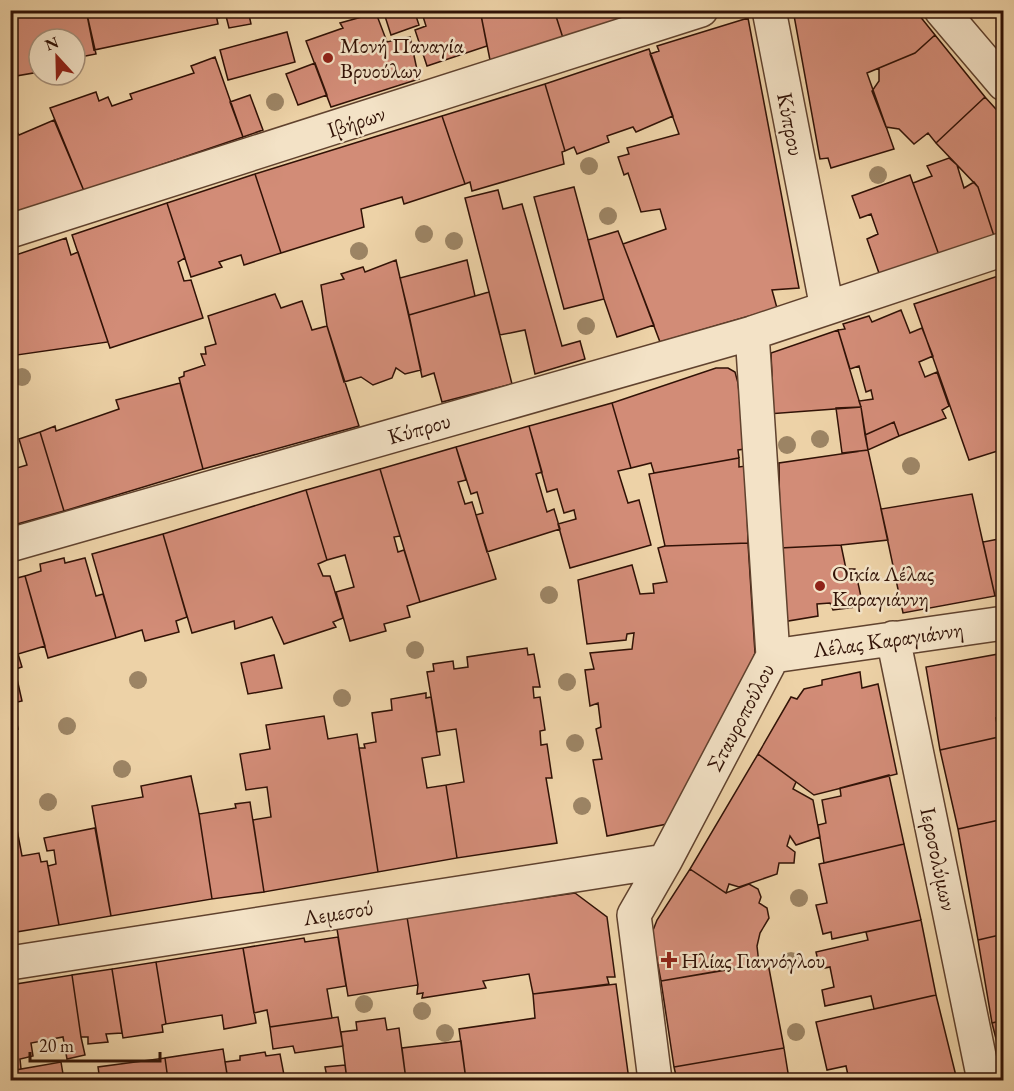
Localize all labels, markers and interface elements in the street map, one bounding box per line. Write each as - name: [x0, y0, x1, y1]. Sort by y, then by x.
- north arrow: [27, 27, 87, 87]
- text: N: [42, 31, 62, 56]
- place label: Μονή Παναγία Βρυούλων: [340, 31, 465, 85]
- marker: Μονή Παναγία Βρυούλων: [321, 51, 335, 65]
- street label: Κύπρου: [770, 90, 811, 158]
- street label: Ιβήρων: [323, 98, 389, 144]
- street label: Κύπρου: [385, 406, 454, 451]
- place label: Οικία Λέλας Καραγιάννη: [832, 559, 934, 613]
- marker: Οικία Λέλας Καραγιάννη: [813, 579, 827, 593]
- street label: Λέλας Καραγιάννη: [810, 615, 965, 665]
- street label: Σταυροπούλου: [700, 658, 781, 776]
- street label: Ιεροσολύμων: [913, 805, 964, 914]
- street label: Λεμεσού: [300, 893, 375, 932]
- place label: Ηλίας Γιαννόγλου: [681, 946, 825, 975]
- marker: Ηλίας Γιαννόγλου: [662, 953, 676, 967]
- scale bar: [30, 1025, 160, 1063]
- text: 20 m: [39, 1034, 74, 1057]

